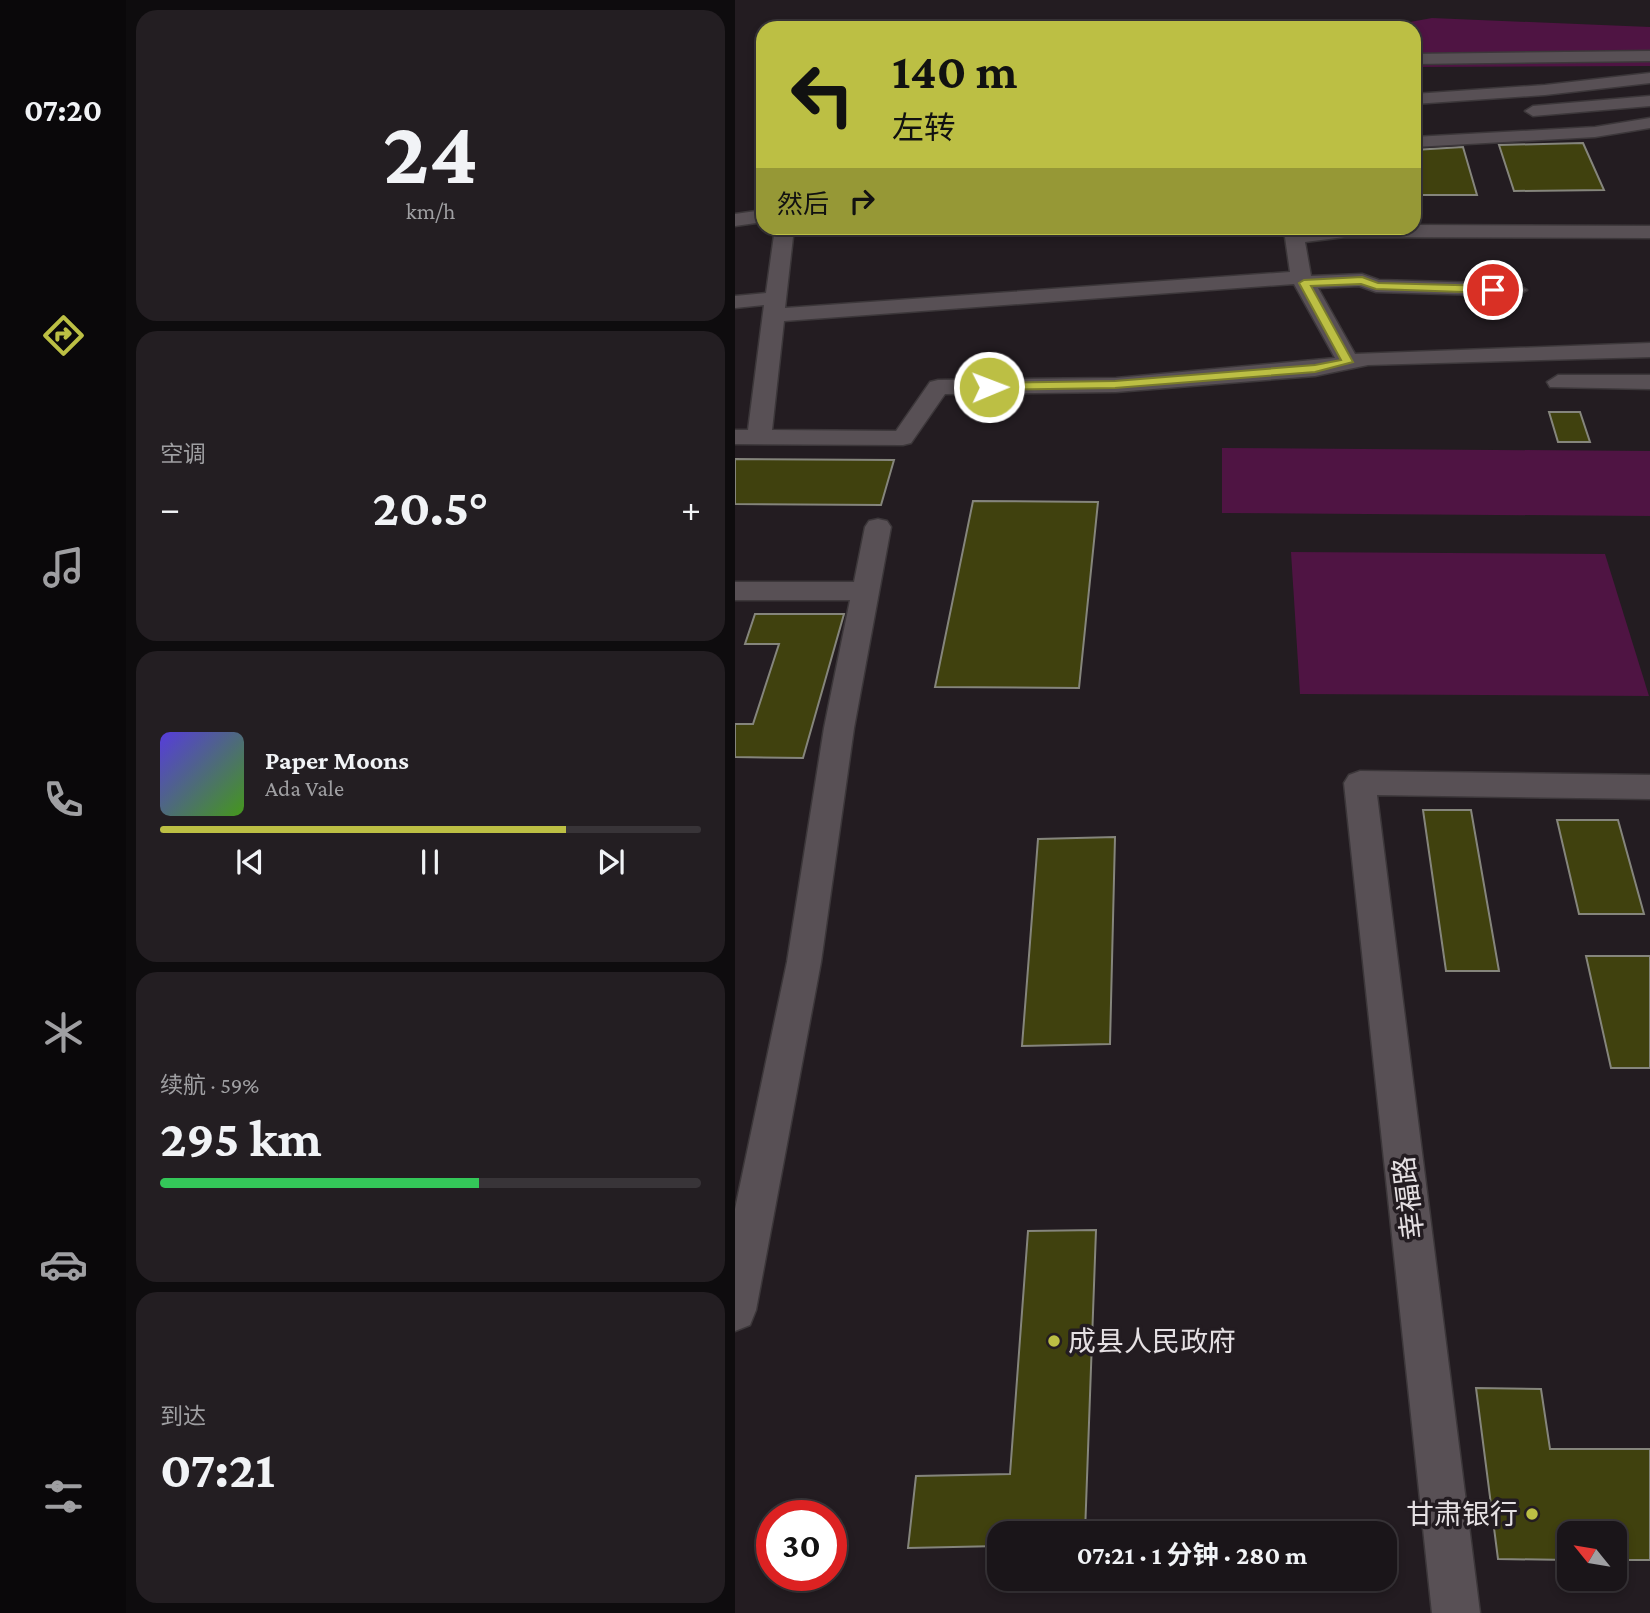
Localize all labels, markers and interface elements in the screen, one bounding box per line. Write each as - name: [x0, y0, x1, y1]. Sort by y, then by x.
- text: 140 m: [892, 44, 1017, 99]
- icon: left: [777, 49, 868, 140]
- text: 07:20: [24, 92, 102, 128]
- text: 24: [383, 101, 478, 203]
- text: 左转: [892, 110, 956, 146]
- icon: right: [843, 182, 881, 220]
- text: 然后: [777, 190, 829, 219]
- text: km/h: [406, 198, 455, 224]
- pin: [1463, 260, 1523, 320]
- icon: arrive: [1474, 271, 1512, 309]
- icon: directions: [39, 311, 88, 360]
- position arrow: [952, 350, 1026, 424]
- text: 空调: [160, 441, 206, 467]
- text: 20.5°: [373, 478, 488, 536]
- text: −: [160, 487, 180, 529]
- text: +: [681, 487, 701, 529]
- icon: music: [39, 543, 88, 592]
- text: Paper Moons: [265, 746, 409, 775]
- icon: phone: [39, 775, 88, 824]
- text: Ada Vale: [265, 775, 344, 801]
- icon: previous: [231, 843, 269, 881]
- icon: pause: [411, 843, 449, 881]
- icon: next: [592, 843, 630, 881]
- icon: climate: [39, 1008, 88, 1057]
- text: 续航 · 59%: [160, 1072, 259, 1098]
- text: 295 km: [160, 1109, 322, 1167]
- street label: 幸福路: [1388, 1154, 1429, 1242]
- icon: car: [39, 1240, 88, 1289]
- place label: 成县人民政府: [1068, 1326, 1236, 1357]
- marker: 成县人民政府: [1046, 1333, 1062, 1349]
- text: 到达: [160, 1403, 206, 1429]
- text: 07:21: [160, 1440, 275, 1498]
- icon: filters: [39, 1472, 88, 1521]
- place label: 甘肃银行: [1406, 1499, 1518, 1530]
- speed limit sign: 30: [756, 1500, 847, 1591]
- marker: 甘肃银行: [1524, 1506, 1540, 1522]
- north arrow: [1557, 1521, 1627, 1591]
- map controls: [1557, 1521, 1627, 1591]
- text: 07:21 · 1 分钟 · 280 m: [1077, 1541, 1307, 1570]

